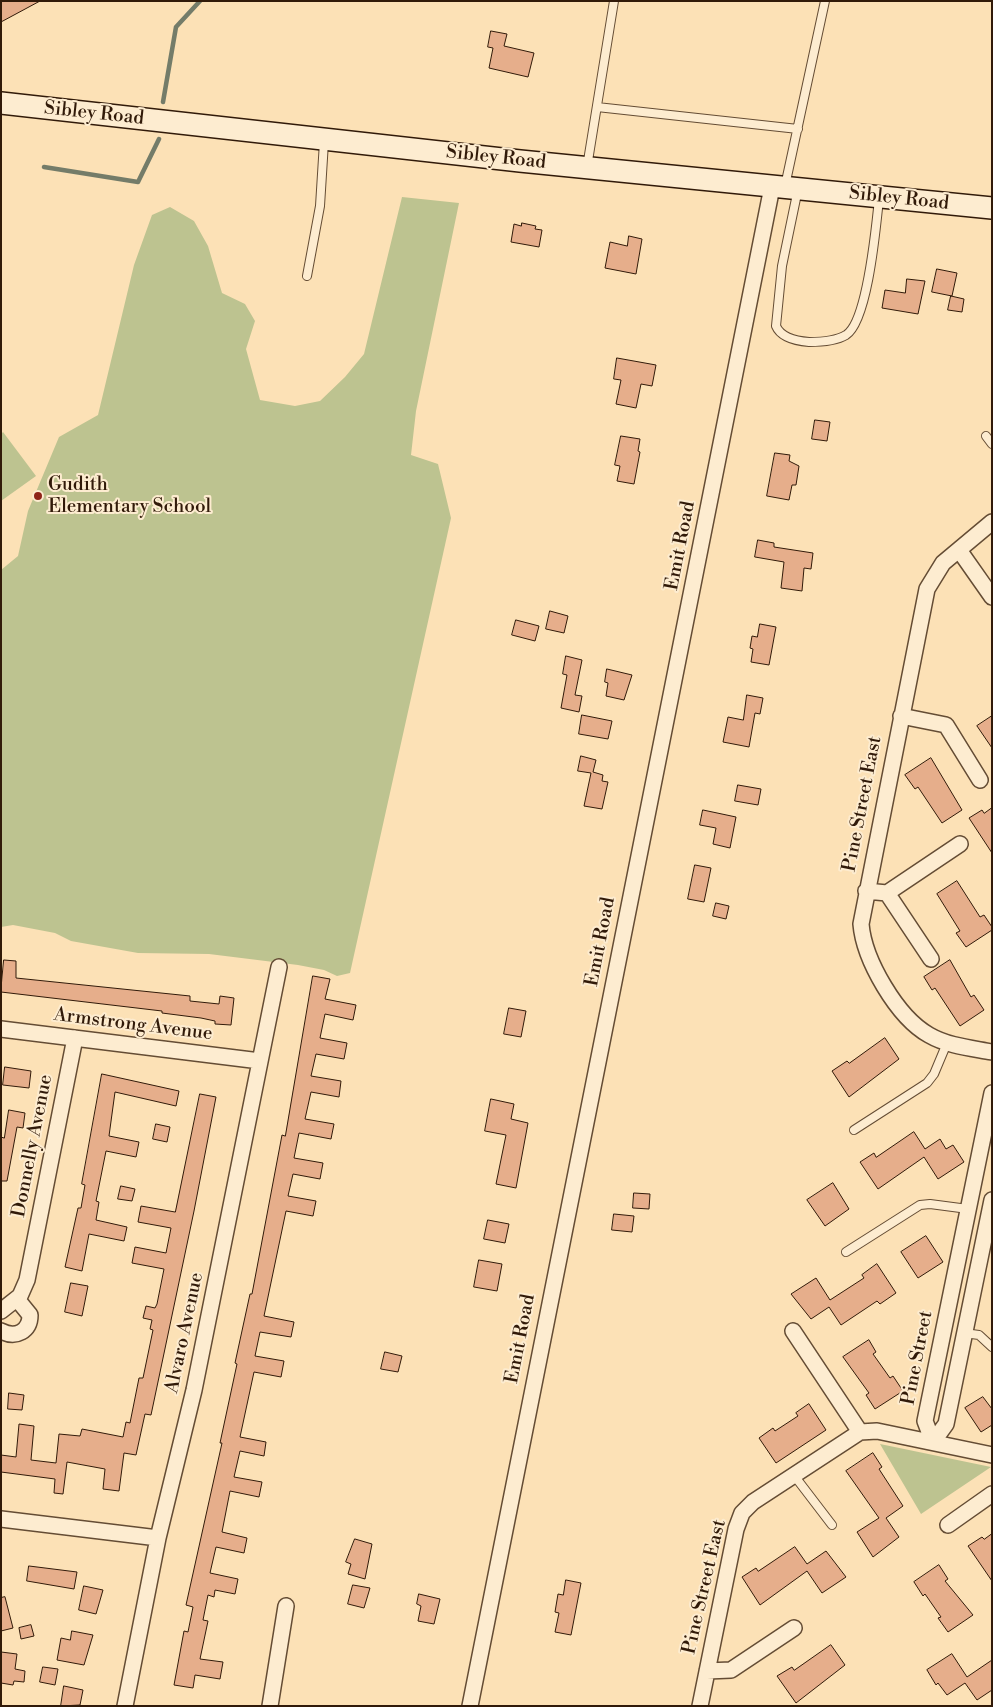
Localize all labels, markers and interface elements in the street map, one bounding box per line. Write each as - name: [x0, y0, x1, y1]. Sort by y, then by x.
- street label: Sibley Road: [43, 97, 145, 131]
- street label: Sibley Road: [445, 141, 547, 175]
- street label: Sibley Road: [848, 182, 950, 216]
- place label: Gudith Elementary School: [48, 474, 211, 518]
- marker: Gudith Elementary School: [32, 490, 44, 502]
- street label: Emit Road: [661, 499, 701, 593]
- street label: Pine Street East: [839, 734, 887, 874]
- street label: Emit Road: [581, 895, 621, 989]
- street label: Armstrong Avenue: [52, 1004, 214, 1046]
- street label: Donnelly Avenue: [8, 1073, 58, 1219]
- street label: Alvaro Avenue: [161, 1270, 209, 1396]
- street label: Emit Road: [501, 1292, 541, 1386]
- street label: Pine Street: [898, 1309, 938, 1407]
- street label: Pine Street East: [678, 1517, 732, 1657]

